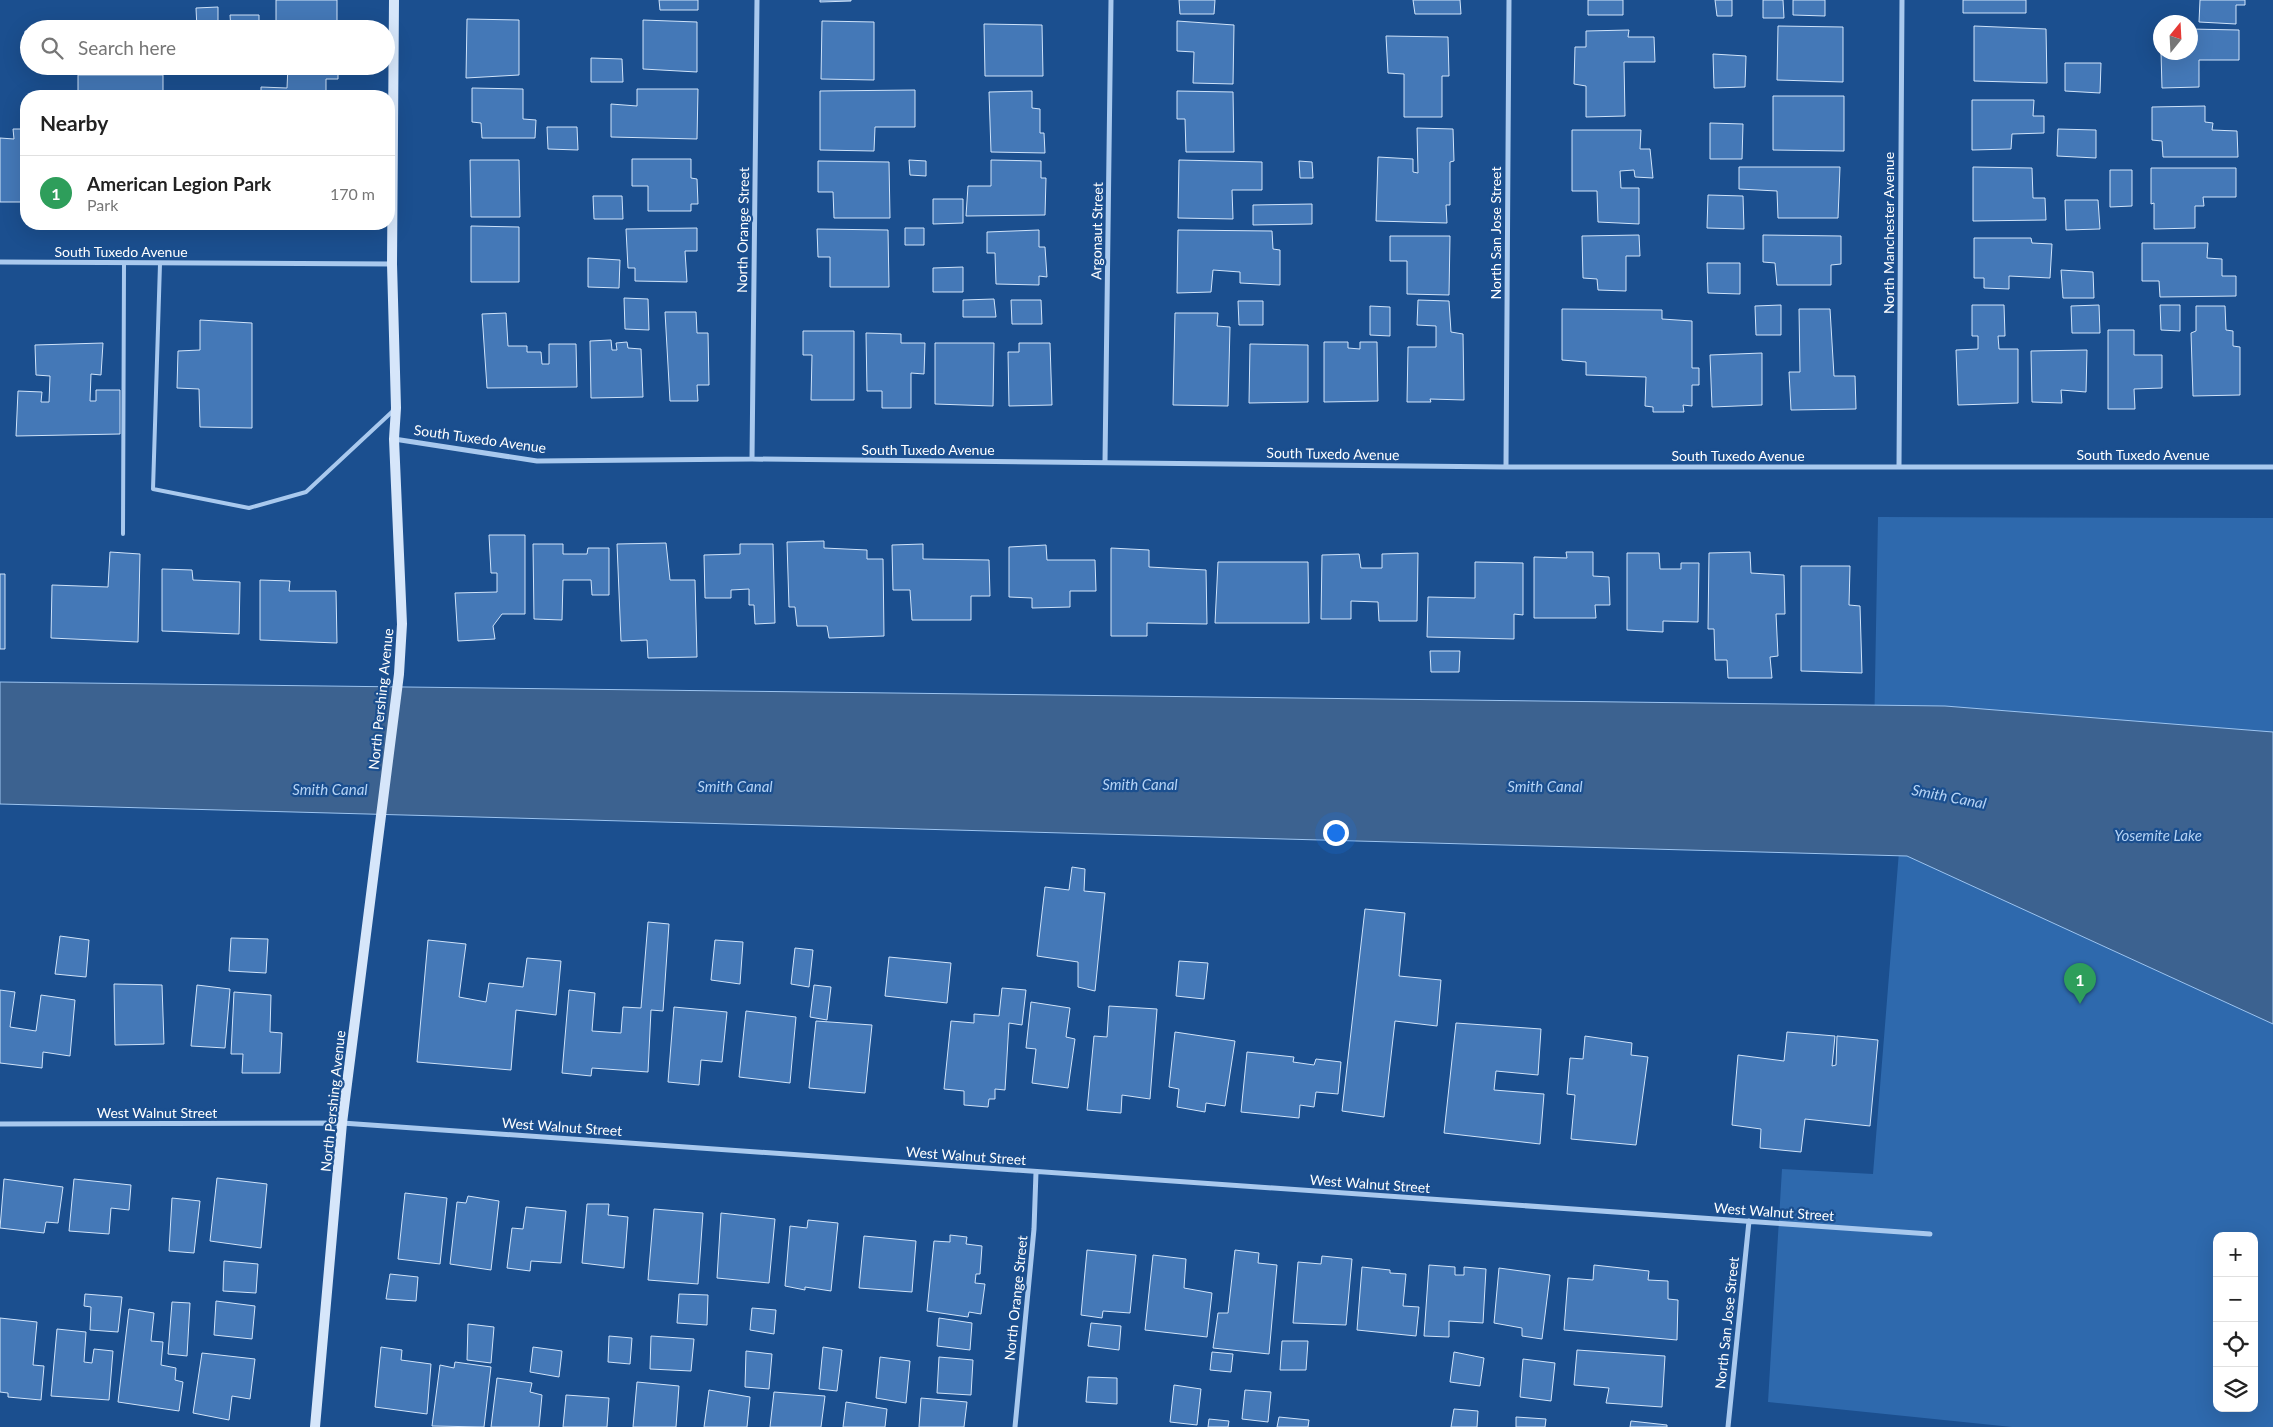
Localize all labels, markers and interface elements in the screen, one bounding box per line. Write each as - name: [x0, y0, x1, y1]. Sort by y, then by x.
- north arrow: [2153, 15, 2198, 60]
- search box: [20, 20, 395, 75]
- icon: search: [38, 34, 66, 62]
- text: Search here: [78, 36, 176, 59]
- text: Nearby: [40, 110, 108, 135]
- street label: North Manchester Avenue: [1880, 152, 1897, 314]
- street label: North Orange Street: [733, 167, 752, 293]
- street label: North San Jose Street: [1487, 167, 1504, 299]
- text: American Legion Park: [87, 172, 271, 195]
- street label: Argonaut Street: [1087, 182, 1106, 280]
- text: 1: [51, 184, 61, 203]
- text: 170 m: [330, 184, 375, 203]
- text: Park: [87, 195, 118, 214]
- street label: South Tuxedo Avenue: [54, 243, 188, 260]
- street label: South Tuxedo Avenue: [413, 421, 547, 456]
- street label: South Tuxedo Avenue: [861, 441, 995, 458]
- street label: South Tuxedo Avenue: [1266, 444, 1400, 463]
- street label: South Tuxedo Avenue: [2076, 446, 2210, 463]
- street label: South Tuxedo Avenue: [1671, 447, 1805, 464]
- street label: North Pershing Avenue: [365, 627, 396, 771]
- water label: Smith Canal: [1102, 775, 1178, 793]
- water label: Smith Canal: [697, 777, 773, 795]
- water label: Smith Canal: [1507, 777, 1583, 795]
- water label: Smith Canal: [292, 780, 368, 798]
- water label: Smith Canal: [1910, 780, 1989, 812]
- your location: [1323, 820, 1349, 846]
- water label: Yosemite Lake: [2114, 826, 2202, 844]
- pin: 1: [2064, 963, 2096, 1004]
- street label: North Pershing Avenue: [317, 1029, 348, 1173]
- street label: West Walnut Street: [97, 1104, 217, 1121]
- street label: West Walnut Street: [501, 1114, 623, 1139]
- street label: West Walnut Street: [905, 1143, 1027, 1168]
- street label: West Walnut Street: [1309, 1171, 1431, 1196]
- street label: West Walnut Street: [1713, 1199, 1835, 1224]
- map controls: [2213, 1232, 2258, 1412]
- button: +: [2213, 1232, 2258, 1277]
- street label: North Orange Street: [1000, 1235, 1031, 1361]
- street label: North San Jose Street: [1711, 1256, 1742, 1390]
- button: −: [2213, 1277, 2258, 1322]
- button: locate: [2213, 1322, 2258, 1367]
- button: layers: [2213, 1367, 2258, 1412]

